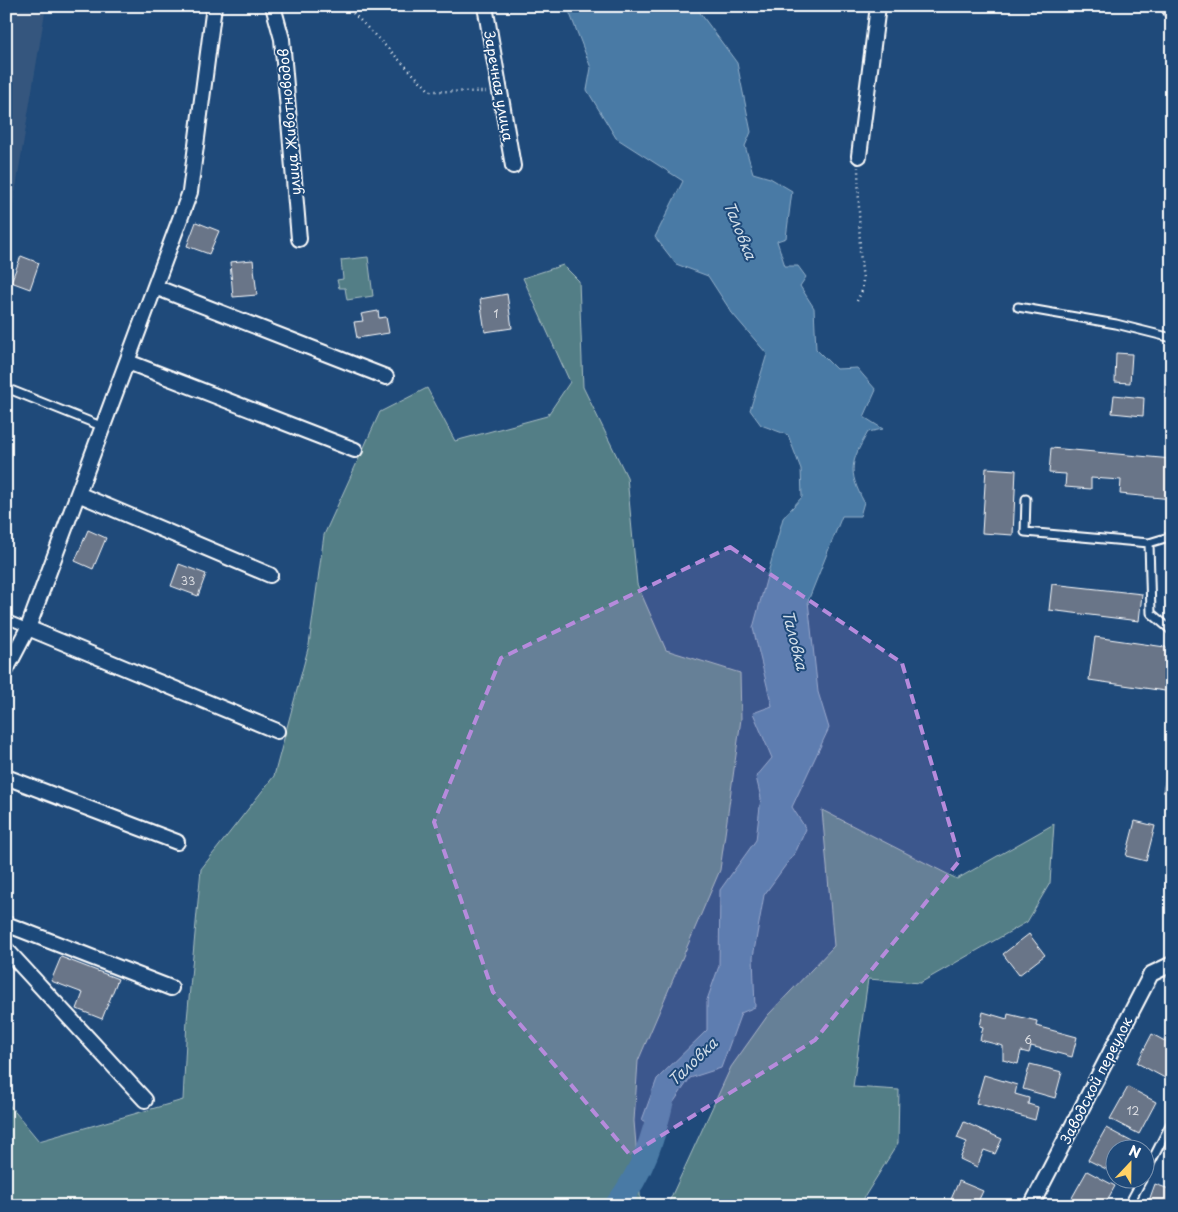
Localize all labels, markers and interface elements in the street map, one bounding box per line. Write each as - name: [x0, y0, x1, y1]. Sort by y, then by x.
- street label: Заречная улица: [479, 29, 519, 143]
- street label: улица Животноводов: [272, 48, 306, 196]
- water label: Таловка: [719, 197, 763, 263]
- house number: 1: [494, 305, 499, 322]
- house number: 33: [181, 572, 195, 589]
- water label: Таловка: [777, 608, 815, 673]
- street label: Заводской переулок: [1055, 1012, 1137, 1147]
- water label: Таловка: [662, 1031, 722, 1090]
- house number: 6: [1024, 1031, 1032, 1048]
- house number: 12: [1127, 1102, 1140, 1119]
- north arrow: [1106, 1140, 1156, 1190]
- text: N: [1126, 1140, 1144, 1163]

